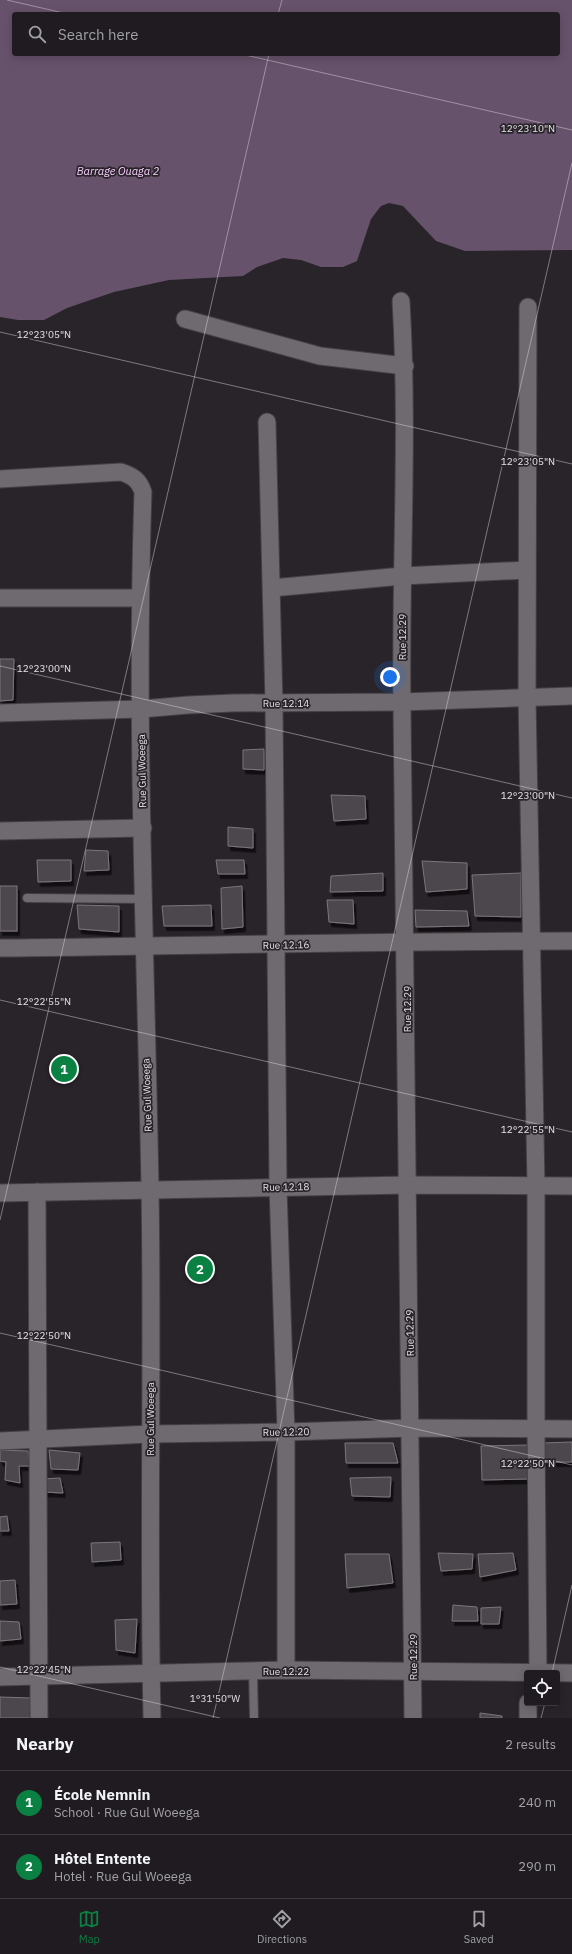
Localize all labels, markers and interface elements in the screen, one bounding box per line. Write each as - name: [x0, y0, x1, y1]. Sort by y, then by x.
- search box: [12, 12, 560, 56]
- icon: search: [26, 23, 48, 45]
- text: Search here: [58, 25, 138, 44]
- text: 12°23'10"N: [501, 122, 555, 135]
- water label: Barrage Ouaga 2: [77, 164, 160, 178]
- text: 12°23'05"N: [17, 328, 71, 341]
- text: 12°23'05"N: [501, 455, 555, 468]
- street label: Rue 12.29: [396, 614, 409, 660]
- text: 12°23'00"N: [17, 662, 71, 675]
- your location: [380, 667, 400, 687]
- street label: Rue 12.14: [263, 697, 309, 710]
- street label: Rue Gul Woeega: [135, 733, 149, 808]
- text: 12°23'00"N: [501, 789, 555, 802]
- street label: Rue 12.16: [263, 938, 309, 952]
- street label: Rue 12.29: [401, 986, 414, 1032]
- text: 12°22'55"N: [17, 995, 71, 1008]
- pin: 1: [51, 1054, 77, 1084]
- street label: Rue Gul Woeega: [139, 1057, 155, 1132]
- text: 12°22'55"N: [501, 1123, 555, 1136]
- street label: Rue 12.18: [263, 1180, 309, 1194]
- pin: 2: [187, 1254, 213, 1284]
- street label: Rue 12.29: [403, 1310, 417, 1356]
- text: 12°22'50"N: [17, 1329, 71, 1342]
- street label: Rue Gul Woeega: [144, 1382, 157, 1456]
- street label: Rue 12.20: [263, 1425, 309, 1439]
- text: 12°22'50"N: [501, 1457, 555, 1470]
- street label: Rue 12.29: [407, 1634, 420, 1680]
- text: 12°22'45"N: [17, 1663, 71, 1676]
- street label: Rue 12.22: [263, 1665, 309, 1678]
- map controls: [524, 1670, 560, 1706]
- button: locate: [524, 1670, 560, 1706]
- text: 1°31'50"W: [190, 1692, 240, 1705]
- text: Nearby: [16, 1733, 74, 1755]
- text: 2 results: [505, 1736, 556, 1753]
- text: École Nemnin: [54, 1785, 150, 1804]
- text: 1: [25, 1794, 33, 1811]
- text: 240 m: [518, 1794, 556, 1811]
- text: School · Rue Gul Woeega: [54, 1804, 200, 1821]
- text: Hôtel Entente: [54, 1849, 151, 1868]
- text: 2: [25, 1858, 33, 1875]
- text: 290 m: [518, 1858, 556, 1875]
- text: Hotel · Rue Gul Woeega: [54, 1868, 192, 1885]
- tab: Map: [78, 1908, 100, 1946]
- tab: Directions: [257, 1908, 307, 1946]
- tab: Saved: [464, 1908, 494, 1946]

